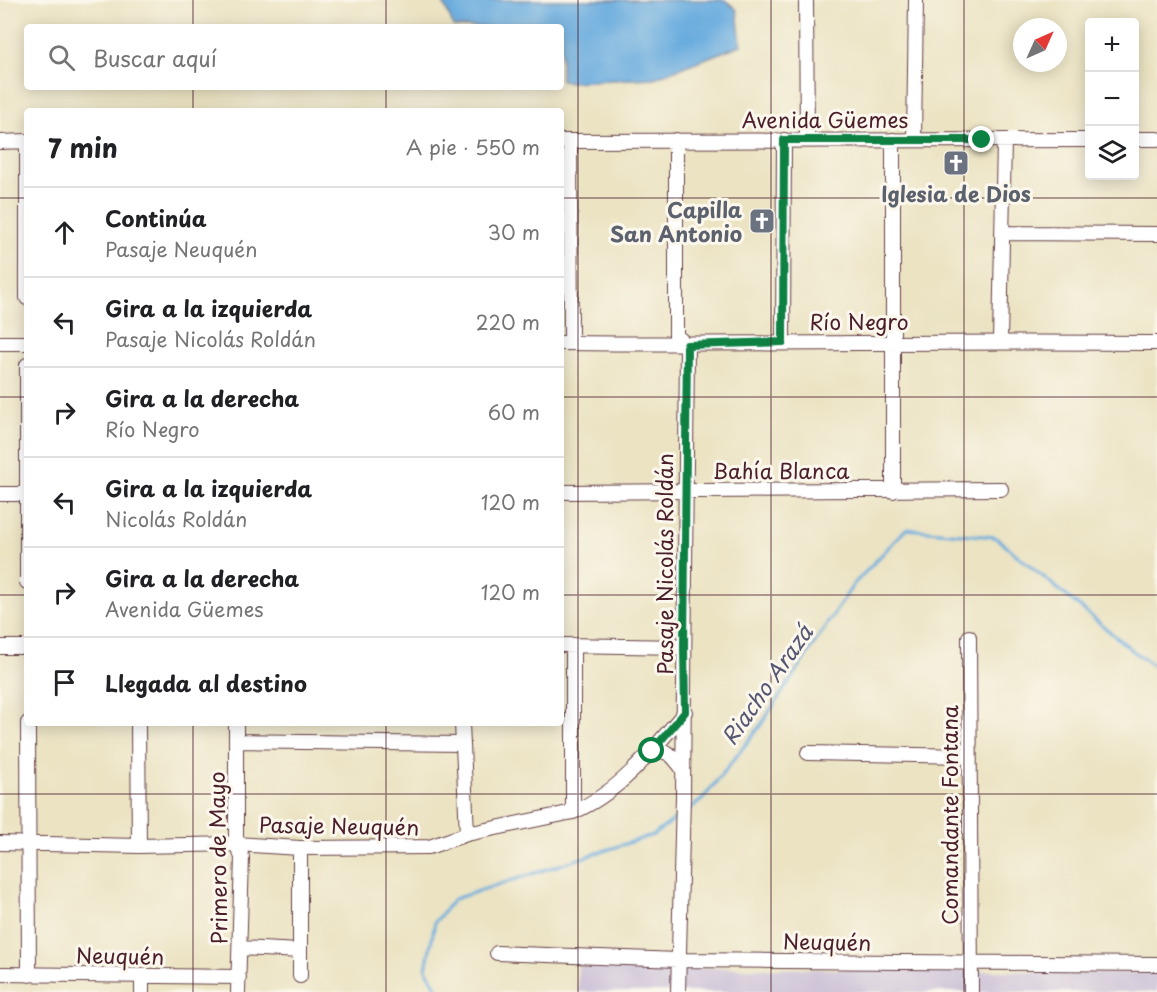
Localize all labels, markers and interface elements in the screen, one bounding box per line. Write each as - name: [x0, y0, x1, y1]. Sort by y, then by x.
- north arrow: [1013, 18, 1067, 72]
- map controls: [1085, 18, 1139, 180]
- button: +: [1085, 18, 1139, 72]
- search box: [24, 24, 564, 90]
- icon: search: [45, 41, 78, 74]
- text: Buscar aquí: [93, 41, 217, 74]
- button: −: [1085, 72, 1139, 126]
- street label: Avenida Güemes: [742, 103, 908, 135]
- route end: [968, 126, 994, 152]
- button: layers: [1085, 126, 1139, 180]
- text: 7 min: [48, 128, 118, 167]
- text: A pie · 550 m: [406, 132, 540, 162]
- church icon: Iglesia de Dios: [941, 148, 971, 178]
- place label: Iglesia de Dios: [881, 177, 1031, 209]
- place label: Capilla San Antonio: [610, 193, 742, 249]
- text: Continúa: [105, 201, 207, 234]
- church icon: Capilla San Antonio: [747, 206, 777, 236]
- icon: ahead: [48, 216, 81, 249]
- text: 30 m: [487, 217, 540, 247]
- text: Pasaje Neuquén: [105, 234, 258, 264]
- text: Gira a la izquierda: [105, 291, 312, 324]
- street label: Río Negro: [809, 305, 909, 337]
- icon: left: [48, 306, 81, 339]
- text: 220 m: [476, 307, 540, 337]
- text: Pasaje Nicolás Roldán: [105, 324, 316, 354]
- text: Gira a la derecha: [105, 381, 299, 414]
- icon: right: [48, 396, 81, 429]
- text: 60 m: [488, 397, 540, 427]
- text: Río Negro: [105, 414, 200, 444]
- street label: Pasaje Nicolás Roldán: [648, 453, 680, 675]
- street label: Bahía Blanca: [712, 454, 850, 486]
- text: Gira a la izquierda: [105, 471, 312, 504]
- icon: left: [48, 486, 81, 519]
- text: 120 m: [481, 487, 540, 517]
- text: Nicolás Roldán: [105, 504, 247, 534]
- text: Gira a la derecha: [105, 561, 299, 594]
- icon: right: [48, 576, 81, 609]
- text: 120 m: [481, 577, 540, 607]
- text: Avenida Güemes: [105, 594, 264, 624]
- water label: Riacho Arazá: [712, 616, 820, 751]
- icon: arrive: [48, 666, 81, 699]
- text: Llegada al destino: [105, 666, 307, 699]
- street label: Comandante Fontana: [933, 704, 965, 925]
- route start: [638, 737, 664, 763]
- street label: Primero de Mayo: [199, 771, 235, 945]
- street label: Pasaje Neuquén: [259, 808, 419, 842]
- street label: Neuquén: [783, 924, 871, 958]
- street label: Neuquén: [76, 938, 164, 972]

